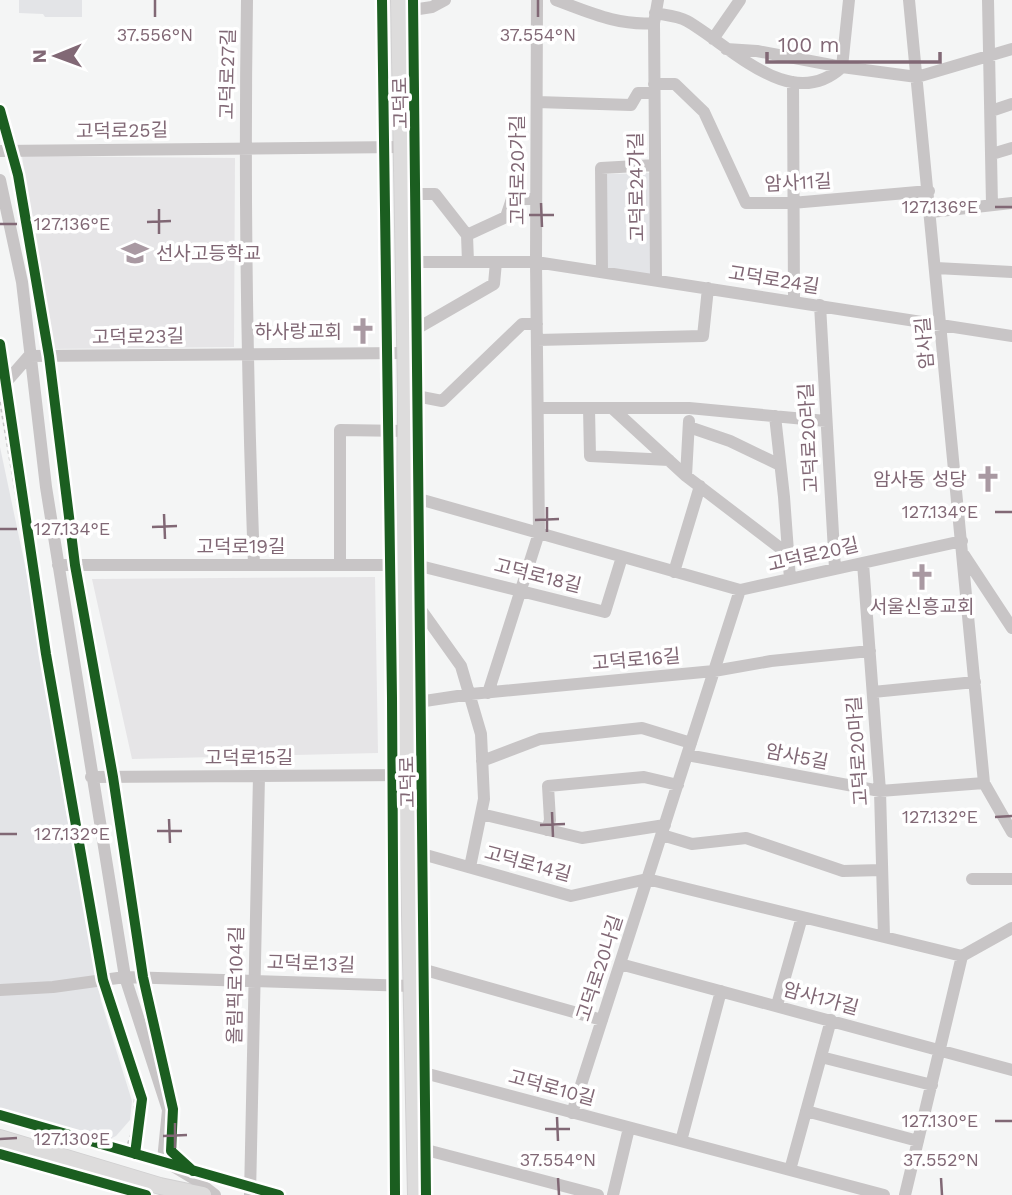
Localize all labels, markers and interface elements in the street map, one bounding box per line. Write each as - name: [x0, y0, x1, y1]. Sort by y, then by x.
- north arrow: [21, 21, 91, 91]
- scale bar: [767, 21, 940, 65]
- text: 37.556°N: [117, 24, 193, 45]
- text: 37.554°N: [500, 24, 576, 45]
- street label: 고덕로27길: [215, 28, 240, 120]
- text: 100 m: [778, 32, 840, 57]
- text: N: [28, 49, 51, 64]
- street label: 고덕로: [389, 77, 412, 129]
- street label: 고덕로20가길: [506, 115, 529, 225]
- street label: 고덕로25길: [76, 118, 168, 143]
- street label: 고덕로24가길: [624, 132, 649, 242]
- street label: 암사11길: [764, 169, 832, 196]
- text: 127.136°E: [902, 196, 978, 217]
- text: 127.136°E: [34, 213, 110, 234]
- school or university icon: 선사고등학교: [120, 238, 150, 268]
- place label: 선사고등학교: [156, 242, 261, 265]
- street label: 고덕로24길: [727, 261, 821, 298]
- church icon: 하사랑교회: [348, 316, 378, 346]
- street label: 암사길: [911, 316, 938, 370]
- place label: 하사랑교회: [255, 320, 342, 343]
- street label: 고덕로23길: [92, 324, 184, 349]
- street label: 고덕로20라길: [794, 382, 823, 494]
- church icon: 암사동 성당: [973, 464, 1003, 494]
- place label: 암사동 성당: [873, 468, 967, 491]
- text: 127.134°E: [902, 501, 978, 522]
- text: 127.134°E: [34, 518, 110, 539]
- street label: 고덕로20길: [765, 533, 861, 576]
- street label: 고덕로19길: [196, 535, 286, 558]
- street label: 고덕로18길: [492, 554, 584, 597]
- church icon: 서울신흥교회: [907, 562, 937, 592]
- place label: 서울신흥교회: [870, 595, 974, 618]
- street label: 고덕로16길: [591, 644, 681, 675]
- street label: 고덕로20마길: [842, 695, 873, 807]
- street label: 암사5길: [764, 739, 830, 774]
- street label: 고덕로15길: [205, 746, 293, 769]
- street label: 고덕로: [396, 756, 419, 808]
- text: 127.132°E: [902, 806, 978, 827]
- text: 127.132°E: [34, 823, 110, 844]
- street label: 고덕로14길: [482, 841, 574, 886]
- street label: 고덕로20나길: [571, 912, 627, 1024]
- street label: 올림픽로104길: [223, 926, 248, 1044]
- street label: 고덕로13길: [266, 950, 356, 977]
- street label: 암사1가길: [781, 977, 861, 1020]
- street label: 고덕로10길: [506, 1065, 598, 1110]
- text: 127.130°E: [902, 1110, 978, 1131]
- text: 127.130°E: [34, 1128, 110, 1149]
- text: 37.554°N: [520, 1149, 596, 1170]
- text: 37.552°N: [903, 1149, 979, 1170]

